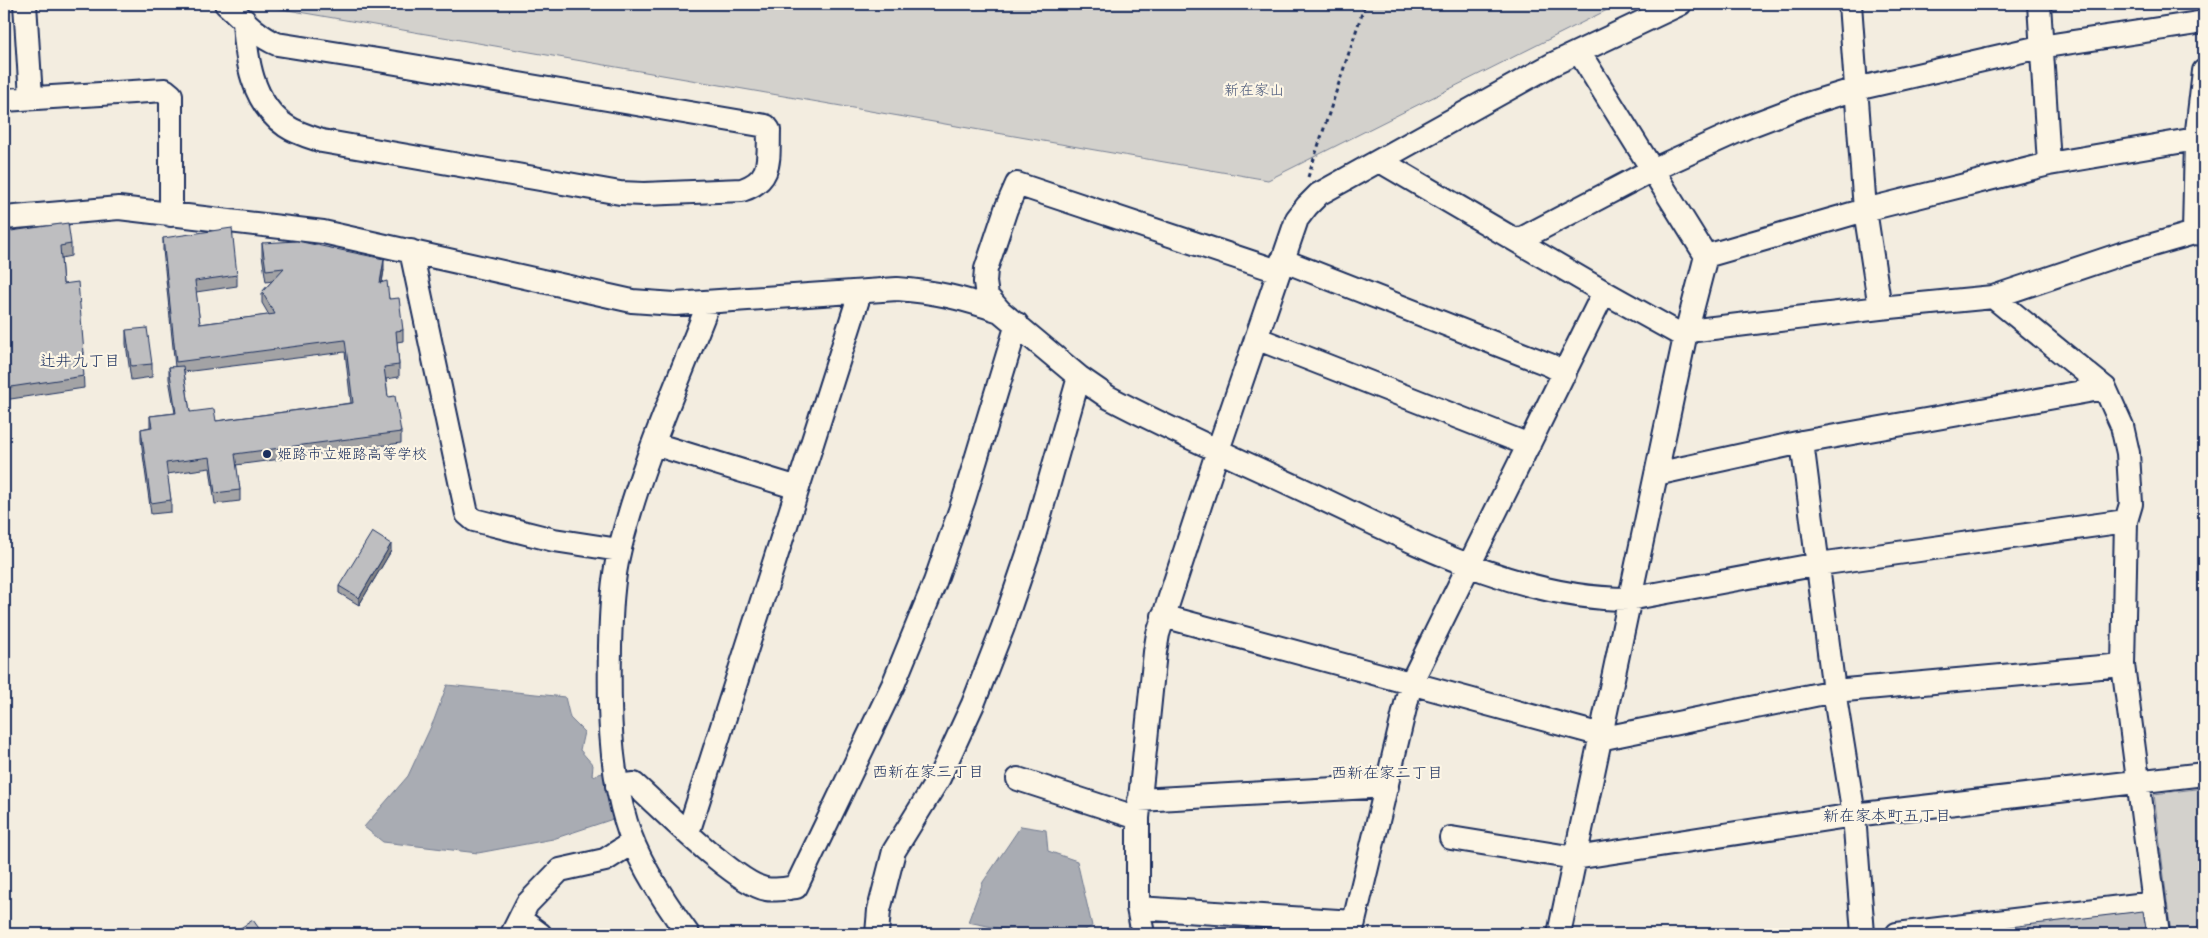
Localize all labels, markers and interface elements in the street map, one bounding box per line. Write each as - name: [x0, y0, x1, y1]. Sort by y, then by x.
- park label: 新在家山: [1224, 81, 1284, 100]
- district label: 辻井九丁目: [40, 352, 120, 371]
- place label: 姫路市立姫路高等学校: [277, 445, 427, 464]
- marker: 姫路市立姫路高等学校: [261, 448, 273, 460]
- district label: 西新在家三丁目: [872, 763, 984, 782]
- district label: 西新在家二丁目: [1331, 764, 1443, 783]
- district label: 新在家本町五丁目: [1823, 807, 1951, 826]

